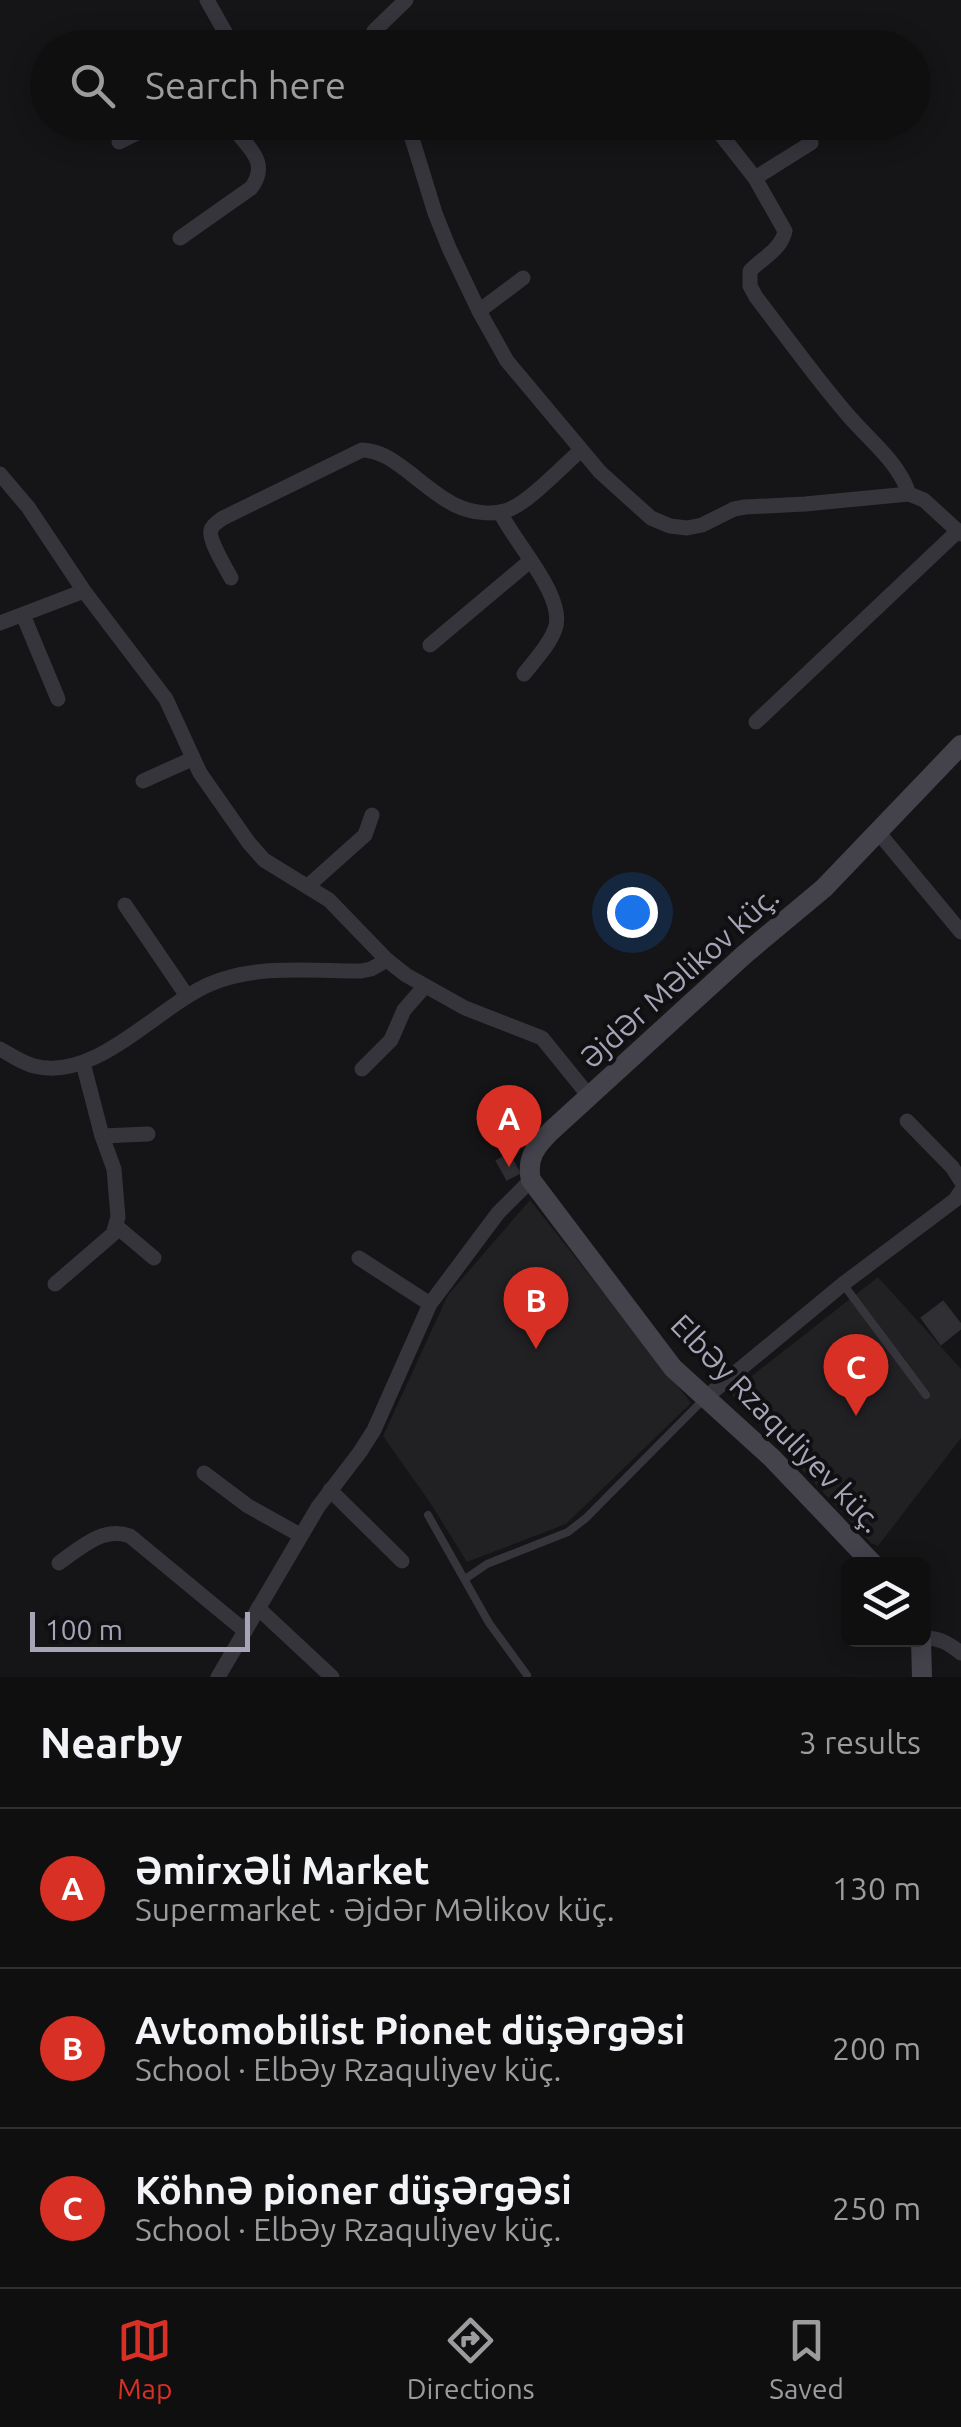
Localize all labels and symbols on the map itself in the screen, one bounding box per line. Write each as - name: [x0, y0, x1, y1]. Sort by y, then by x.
- street label: Əjdər Məlikov küç.: [573, 879, 785, 1075]
- your location: [607, 887, 658, 938]
- pin: A: [476, 1084, 542, 1167]
- pin: B: [504, 1266, 568, 1349]
- street label: Elbəy Rzaquliyev küç.: [664, 1307, 890, 1539]
- pin: C: [824, 1334, 888, 1416]
- scale bar: [30, 1607, 250, 1652]

